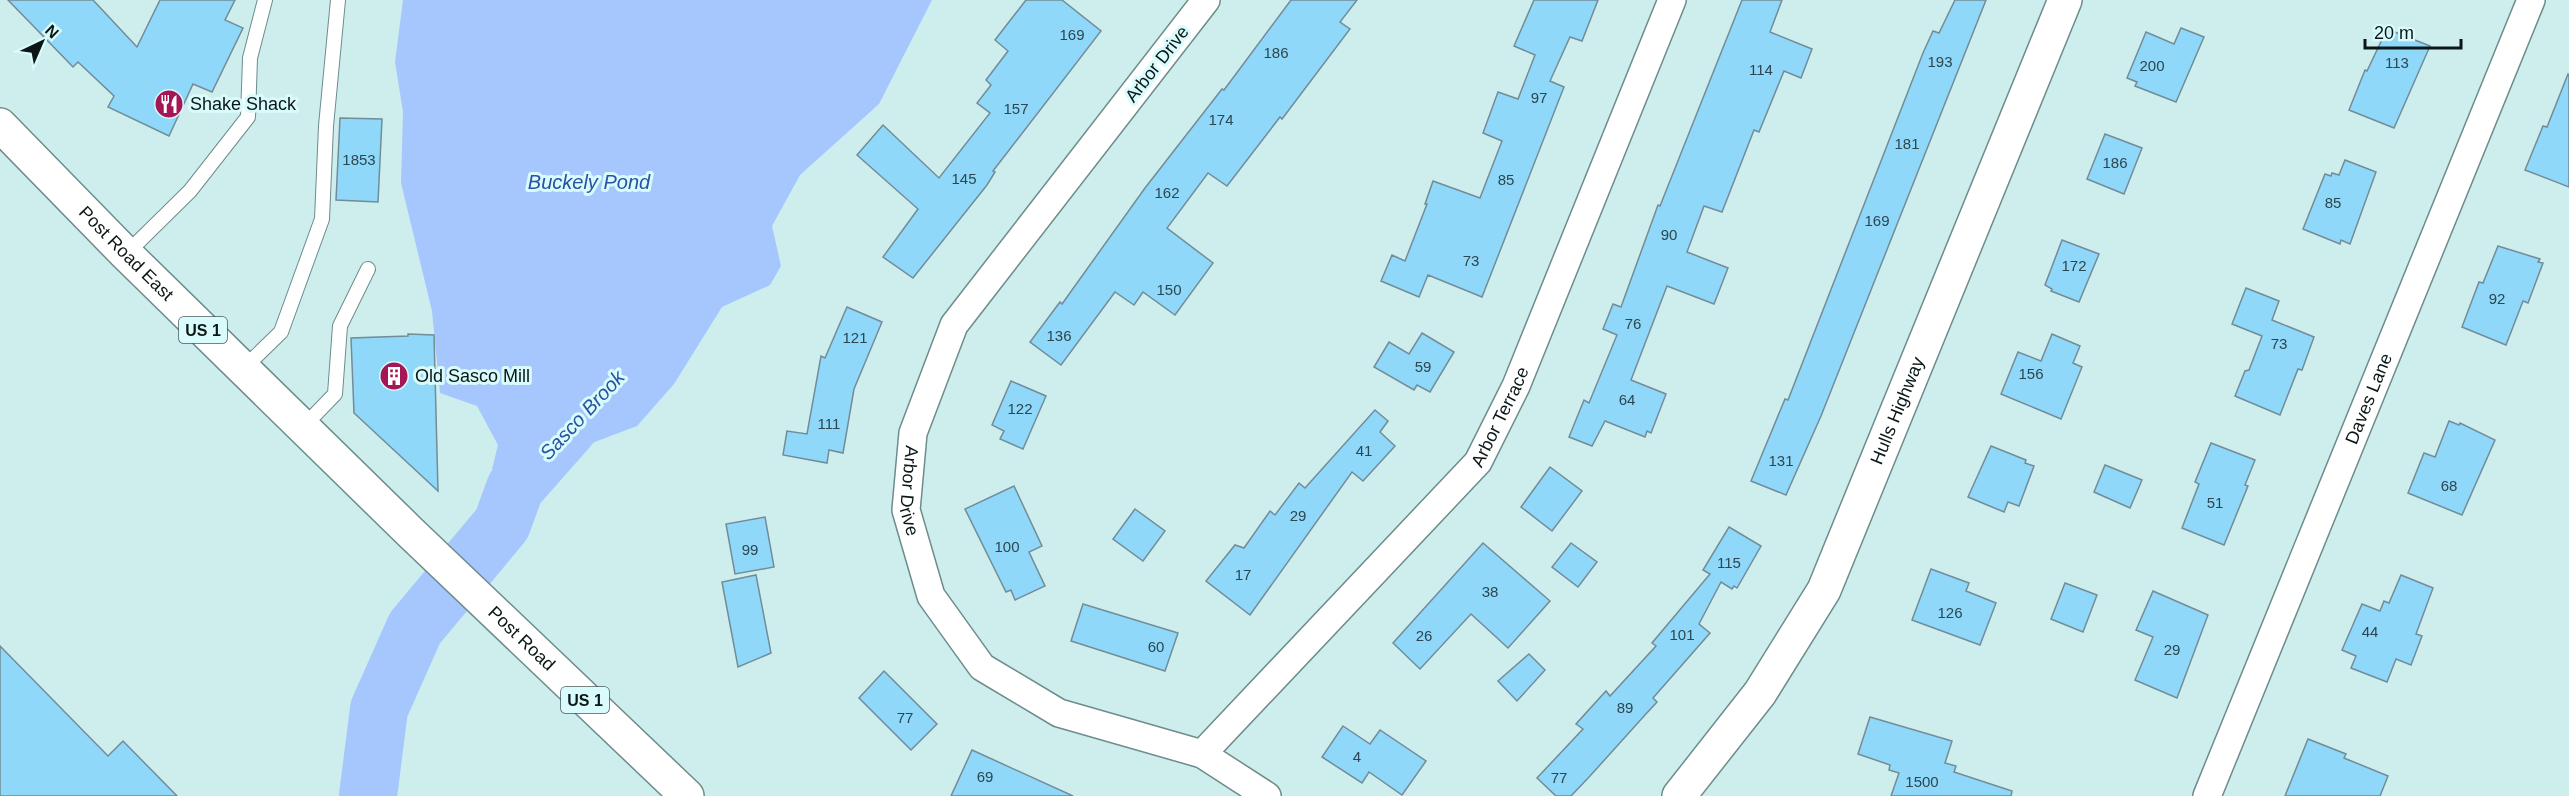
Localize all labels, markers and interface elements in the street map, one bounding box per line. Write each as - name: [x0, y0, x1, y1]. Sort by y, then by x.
- north arrow: [12, 12, 72, 72]
- scale bar: [2365, 12, 2461, 50]
- text: N: [42, 21, 62, 42]
- street label: Arbor Drive: [1121, 22, 1193, 106]
- text: 20 m: [2374, 23, 2414, 43]
- house number: 169: [1059, 26, 1085, 43]
- house number: 186: [1263, 44, 1289, 61]
- house number: 193: [1927, 53, 1953, 70]
- house number: 113: [2385, 54, 2409, 71]
- house number: 200: [2139, 57, 2165, 74]
- house number: 114: [1749, 61, 1773, 78]
- restaurant icon: Shake Shack: [153, 88, 185, 120]
- house number: 97: [1531, 89, 1547, 106]
- place label: Shake Shack: [190, 94, 297, 114]
- house number: 157: [1003, 100, 1029, 117]
- house number: 174: [1208, 111, 1234, 128]
- house number: 181: [1894, 135, 1920, 152]
- house number: 1853: [342, 151, 376, 168]
- house number: 186: [2102, 154, 2128, 171]
- house number: 145: [951, 170, 977, 187]
- water label: Buckely Pond: [528, 171, 651, 193]
- house number: 85: [1498, 171, 1514, 188]
- house number: 162: [1154, 184, 1180, 201]
- house number: 85: [2325, 194, 2341, 211]
- street label: Post Road East: [75, 202, 177, 305]
- house number: 169: [1864, 212, 1890, 229]
- house number: 90: [1661, 226, 1677, 243]
- house number: 73: [1463, 252, 1479, 269]
- house number: 172: [2061, 257, 2087, 274]
- house number: 150: [1156, 281, 1182, 298]
- house number: 92: [2489, 290, 2505, 307]
- house number: 76: [1625, 315, 1641, 332]
- road number: US 1: [179, 317, 227, 343]
- house number: 136: [1046, 327, 1072, 344]
- house number: 121: [842, 329, 868, 346]
- house number: 73: [2271, 335, 2287, 352]
- street label: Daves Lane: [2341, 350, 2396, 447]
- street label: Hulls Highway: [1866, 354, 1928, 467]
- house number: 59: [1415, 358, 1431, 375]
- building icon: Old Sasco Mill: [378, 360, 410, 392]
- street label: Arbor Terrace: [1467, 364, 1533, 470]
- water label: Sasco Brook: [535, 365, 629, 464]
- house number: 156: [2018, 365, 2044, 382]
- place label: Old Sasco Mill: [415, 366, 530, 386]
- house number: 64: [1619, 391, 1635, 408]
- house number: 122: [1007, 400, 1033, 417]
- house number: 111: [818, 415, 840, 432]
- house number: 41: [1356, 442, 1372, 459]
- street label: Arbor Drive: [896, 445, 923, 538]
- house number: 131: [1768, 452, 1794, 469]
- house number: 68: [2441, 477, 2457, 494]
- house number: 51: [2207, 494, 2223, 511]
- house number: 29: [1290, 507, 1306, 524]
- house number: 100: [994, 538, 1020, 555]
- house number: 99: [742, 541, 758, 558]
- house number: 115: [1717, 554, 1741, 571]
- house number: 17: [1235, 566, 1251, 583]
- house number: 38: [1482, 583, 1498, 600]
- street label: Post Road: [484, 602, 559, 675]
- house number: 126: [1937, 604, 1963, 621]
- house number: 44: [2362, 623, 2378, 640]
- house number: 101: [1669, 626, 1695, 643]
- house number: 26: [1416, 627, 1432, 644]
- house number: 60: [1148, 638, 1164, 655]
- house number: 29: [2164, 641, 2180, 658]
- road number: US 1: [561, 687, 609, 713]
- house number: 89: [1617, 699, 1633, 716]
- house number: 77: [897, 709, 913, 726]
- house number: 4: [1353, 748, 1361, 765]
- house number: 69: [977, 768, 993, 785]
- house number: 77: [1551, 769, 1567, 786]
- house number: 1500: [1905, 773, 1939, 790]

